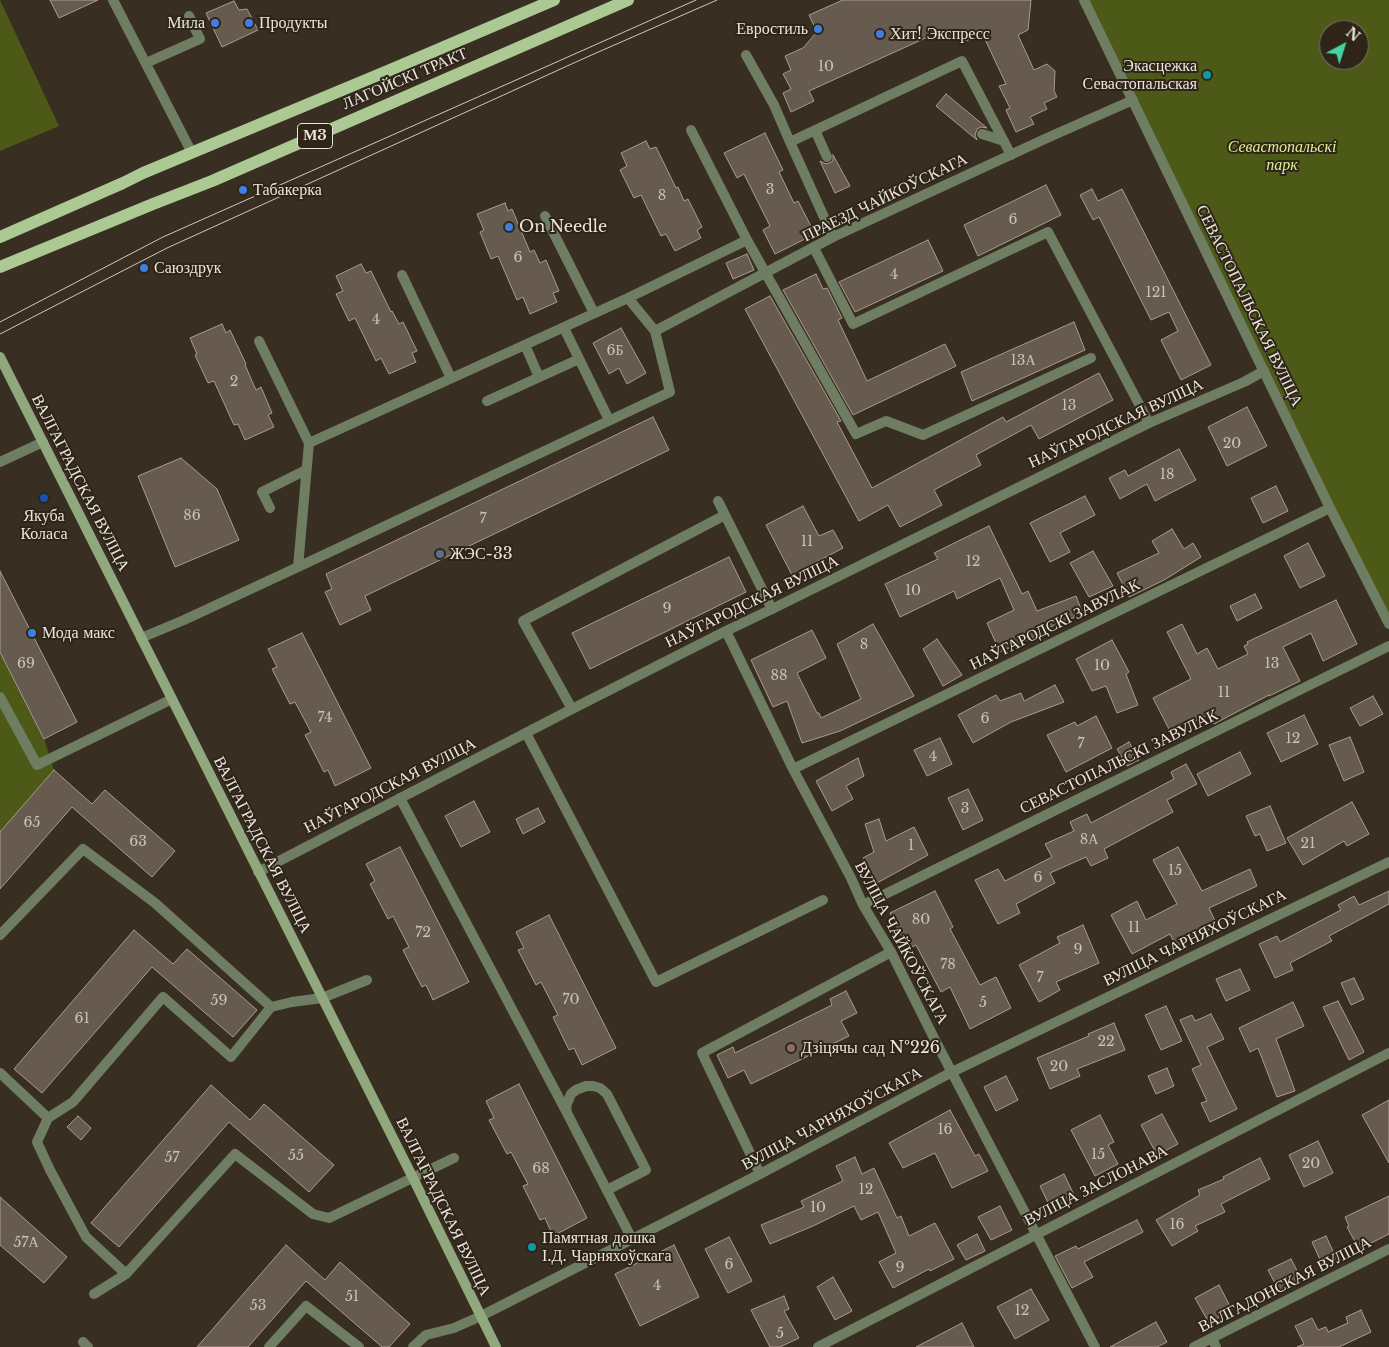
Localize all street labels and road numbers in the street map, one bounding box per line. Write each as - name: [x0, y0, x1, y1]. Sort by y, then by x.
- street label: ЛАГОЙСКІ ТРАКТ: [339, 44, 471, 114]
- road number: М3: [298, 124, 332, 148]
- street label: ПРАЕЗД ЧАЙКОЎСКАГА: [799, 150, 971, 246]
- street label: СЕВАСТОПАЛЬСКАЯ ВУЛІЦА: [1192, 202, 1306, 410]
- street label: НАЎГАРОДСКАЯ ВУЛІЦА: [1026, 375, 1206, 473]
- street label: ВАЛГАГРАДСКАЯ ВУЛІЦА: [27, 391, 133, 575]
- street label: НАЎГАРОДСКАЯ ВУЛІЦА: [662, 552, 842, 652]
- street label: НАЎГАРОДСКІ ЗАВУЛАК: [967, 575, 1143, 675]
- street label: СЕВАСТОПАЛЬСКІ ЗАВУЛАК: [1017, 706, 1221, 818]
- street label: НАЎГАРОДСКАЯ ВУЛІЦА: [301, 734, 479, 838]
- street label: ВАЛГАГРАДСКАЯ ВУЛІЦА: [209, 753, 315, 937]
- street label: ВУЛІЦА ЧАЙКОЎСКАГА: [850, 858, 952, 1028]
- street label: ВУЛІЦА ЧАРНЯХОЎСКАГА: [1100, 885, 1290, 991]
- street label: ВУЛІЦА ЧАРНЯХОЎСКАГА: [739, 1063, 925, 1175]
- street label: ВАЛГАГРАДСКАЯ ВУЛІЦА: [391, 1115, 495, 1299]
- street label: ВУЛІЦА ЗАСЛОНАВА: [1021, 1141, 1171, 1231]
- street label: ВАЛГАДОНСКАЯ ВУЛІЦА: [1195, 1233, 1375, 1337]

